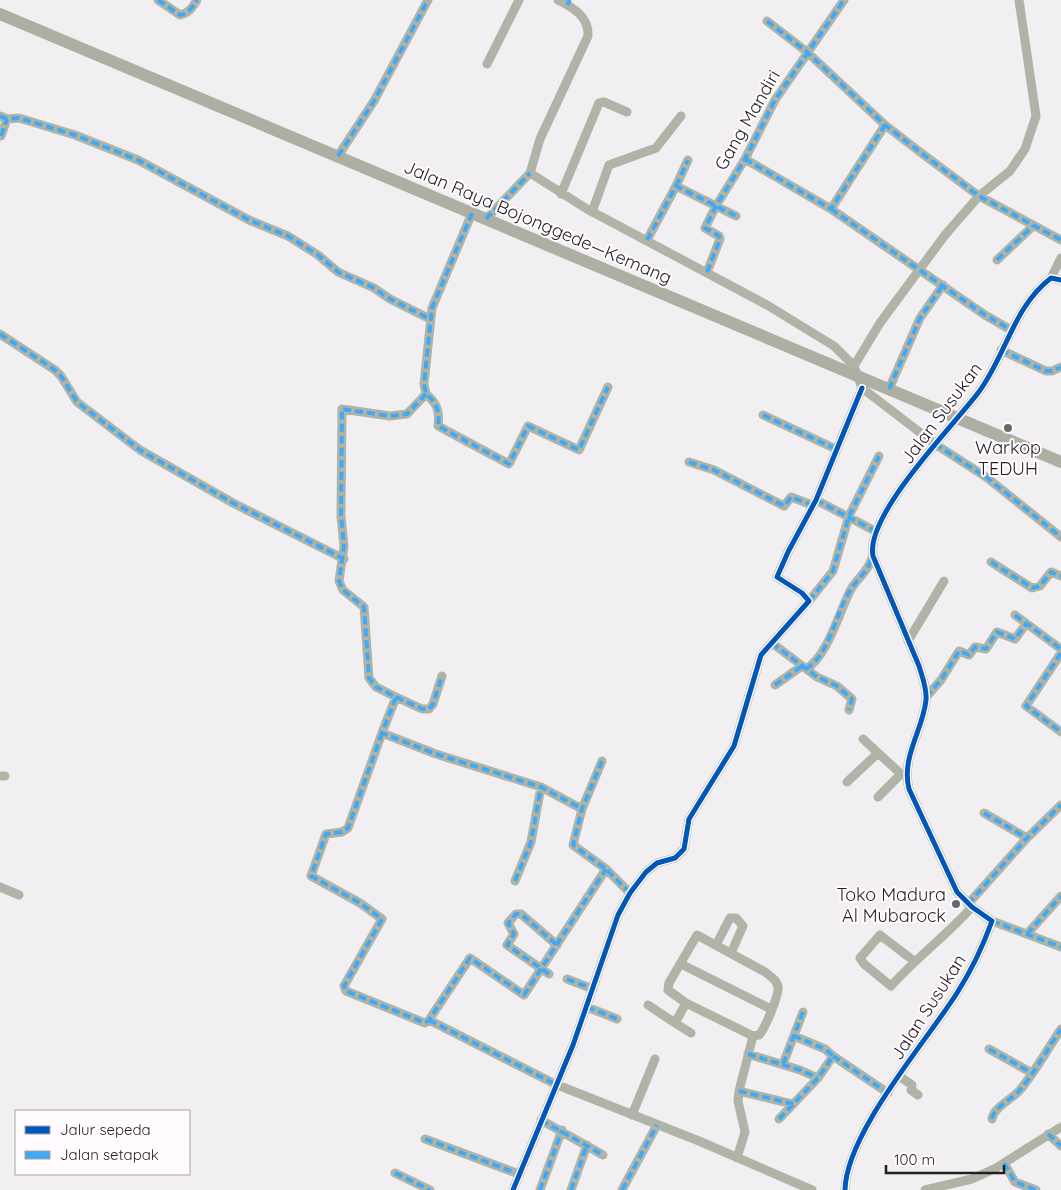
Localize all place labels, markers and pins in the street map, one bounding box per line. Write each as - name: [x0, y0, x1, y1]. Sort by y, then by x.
- marker: Warkop TEDUH: [1002, 422, 1014, 434]
- place label: Warkop TEDUH: [975, 436, 1041, 480]
- place label: Toko Madura Al Mubarock: [837, 883, 946, 927]
- marker: Toko Madura Al Mubarock: [950, 898, 962, 910]

